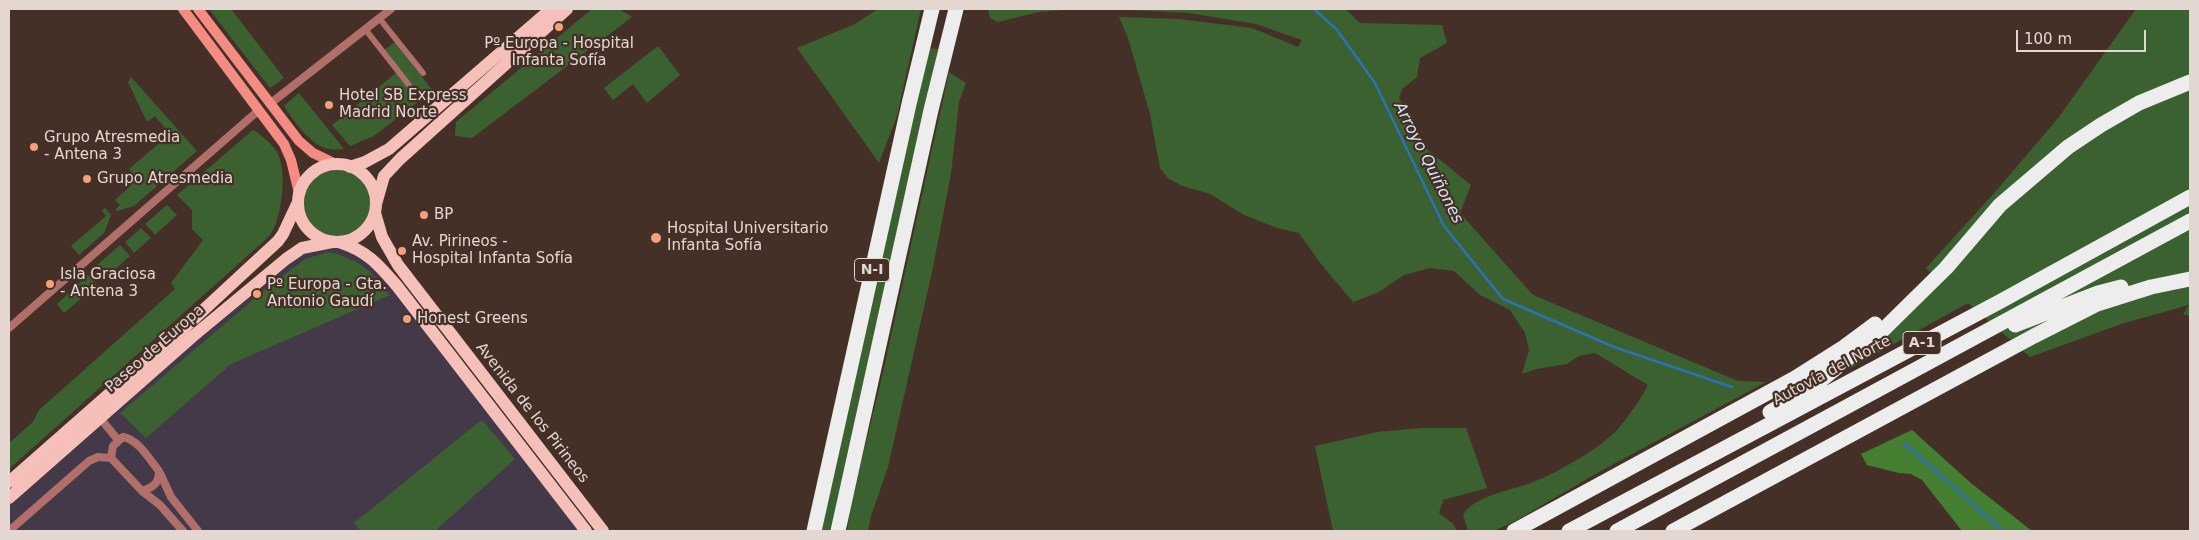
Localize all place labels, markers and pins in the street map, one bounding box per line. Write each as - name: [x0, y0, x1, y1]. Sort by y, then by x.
- marker: Pº Europa - Hospital Infanta Sofía: [553, 21, 565, 33]
- place label: Pº Europa - Hospital Infanta Sofía: [484, 35, 634, 70]
- place label: Hotel SB Express Madrid Norte: [339, 87, 467, 122]
- marker: Hotel SB Express Madrid Norte: [323, 99, 335, 111]
- place label: Grupo Atresmedia - Antena 3: [44, 129, 180, 164]
- marker: Grupo Atresmedia - Antena 3: [28, 141, 40, 153]
- place label: Grupo Atresmedia: [97, 170, 233, 188]
- marker: Grupo Atresmedia: [81, 173, 93, 185]
- place label: BP: [434, 206, 453, 224]
- marker: BP: [418, 209, 430, 221]
- place label: Hospital Universitario Infanta Sofía: [667, 220, 828, 255]
- marker: Hospital Universitario Infanta Sofía: [649, 231, 663, 245]
- place label: Av. Pirineos - Hospital Infanta Sofía: [412, 233, 573, 268]
- marker: Av. Pirineos - Hospital Infanta Sofía: [396, 245, 408, 257]
- place label: Isla Graciosa - Antena 3: [60, 266, 156, 301]
- place label: Pº Europa - Gta. Antonio Gaudí: [267, 276, 387, 311]
- marker: Isla Graciosa - Antena 3: [44, 278, 56, 290]
- marker: Pº Europa - Gta. Antonio Gaudí: [251, 288, 263, 300]
- place label: Honest Greens: [417, 310, 528, 328]
- marker: Honest Greens: [401, 313, 413, 325]

